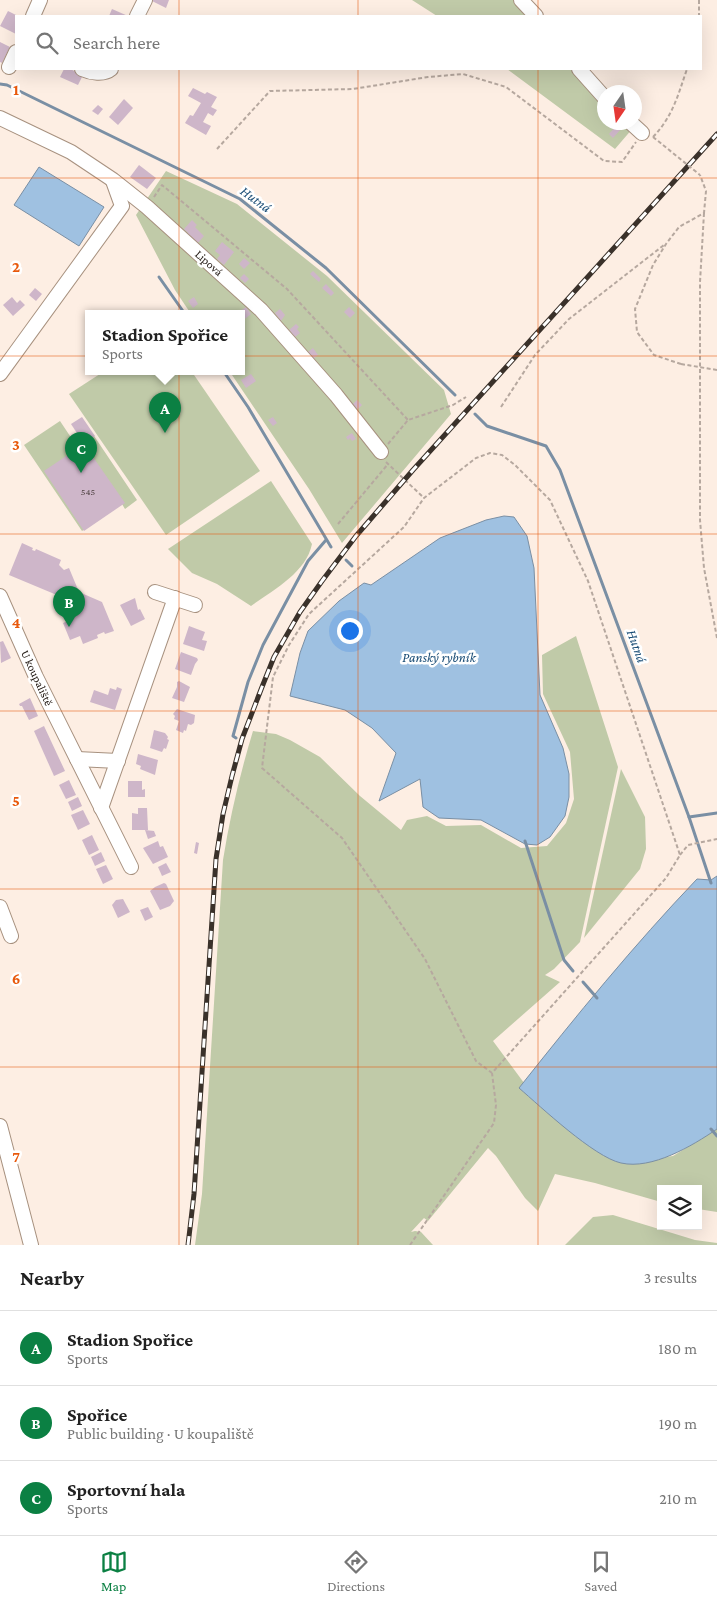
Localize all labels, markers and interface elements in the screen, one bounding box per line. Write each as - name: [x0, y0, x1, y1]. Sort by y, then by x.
- search box: [15, 15, 702, 70]
- icon: search: [33, 29, 61, 57]
- text: Search here: [73, 32, 160, 53]
- text: 1: [13, 81, 19, 98]
- north arrow: [597, 85, 642, 130]
- water label: Hutná: [238, 183, 275, 216]
- street label: Lipová: [192, 247, 226, 279]
- text: 2: [12, 258, 20, 275]
- popup: [85, 310, 245, 375]
- text: Stadion Spořice: [102, 324, 228, 345]
- text: Sports: [102, 345, 143, 362]
- pin: A: [149, 392, 181, 433]
- pin: C: [65, 432, 97, 473]
- text: 3: [12, 436, 20, 453]
- house number: 545: [81, 486, 96, 497]
- pin: B: [53, 586, 85, 627]
- text: 4: [12, 614, 21, 631]
- your location: [337, 618, 363, 644]
- water label: Hutná: [624, 627, 650, 665]
- street label: U koupaliště: [18, 648, 56, 708]
- water label: Panský rybník: [402, 649, 477, 665]
- text: 5: [12, 792, 20, 809]
- text: 6: [12, 970, 20, 987]
- text: 7: [12, 1148, 20, 1165]
- map controls: [657, 1185, 702, 1230]
- button: layers: [657, 1185, 702, 1230]
- text: Nearby: [20, 1266, 84, 1290]
- text: 3 results: [644, 1269, 697, 1286]
- text: Stadion Spořice: [67, 1329, 193, 1350]
- text: A: [31, 1340, 41, 1357]
- text: 180 m: [658, 1340, 697, 1357]
- text: Sports: [67, 1350, 108, 1367]
- text: Spořice: [67, 1404, 127, 1425]
- text: B: [31, 1415, 41, 1432]
- text: 190 m: [659, 1415, 697, 1432]
- text: Public building · U koupaliště: [67, 1425, 254, 1442]
- text: Sportovní hala: [67, 1479, 185, 1500]
- text: C: [31, 1490, 41, 1507]
- text: 210 m: [659, 1490, 697, 1507]
- text: Sports: [67, 1500, 108, 1517]
- tab: Map: [100, 1548, 128, 1594]
- tab: Directions: [327, 1548, 385, 1594]
- tab: Saved: [584, 1548, 617, 1594]

